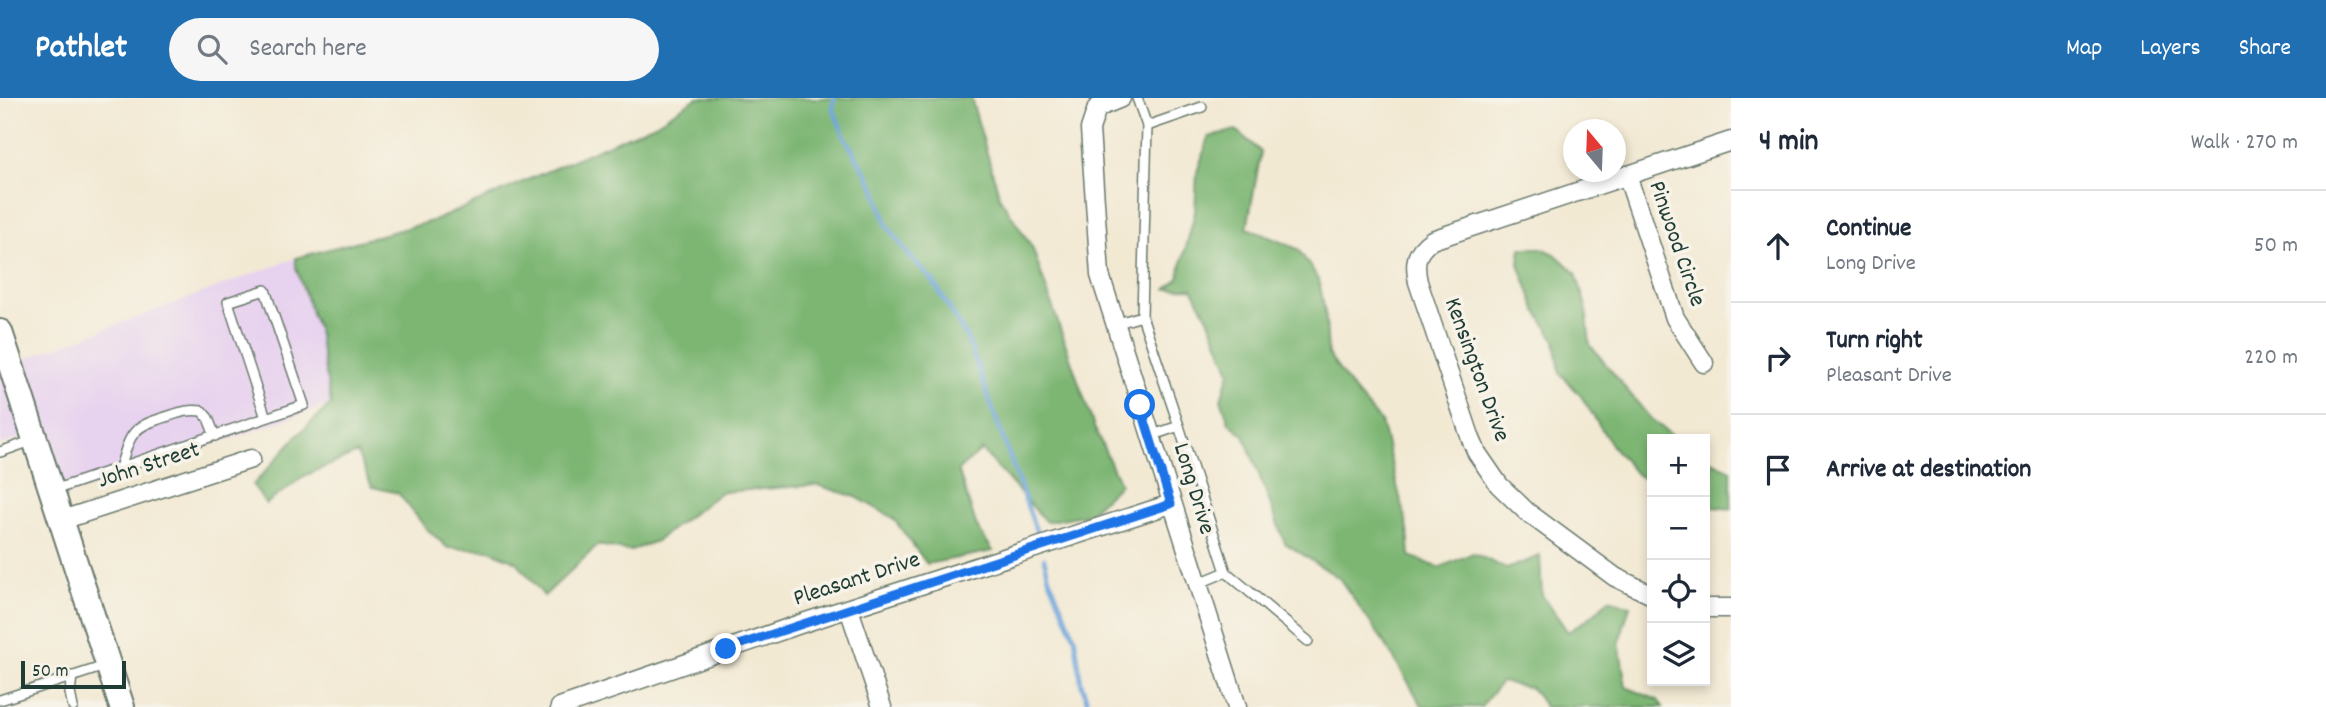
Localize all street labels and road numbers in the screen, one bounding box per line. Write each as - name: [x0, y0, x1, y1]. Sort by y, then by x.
- street label: Pinwood Circle: [1639, 177, 1713, 311]
- street label: Kensington Drive: [1434, 293, 1518, 447]
- street label: John Street: [94, 434, 204, 498]
- street label: Long Drive: [1163, 439, 1223, 539]
- street label: Pleasant Drive: [789, 544, 925, 616]

